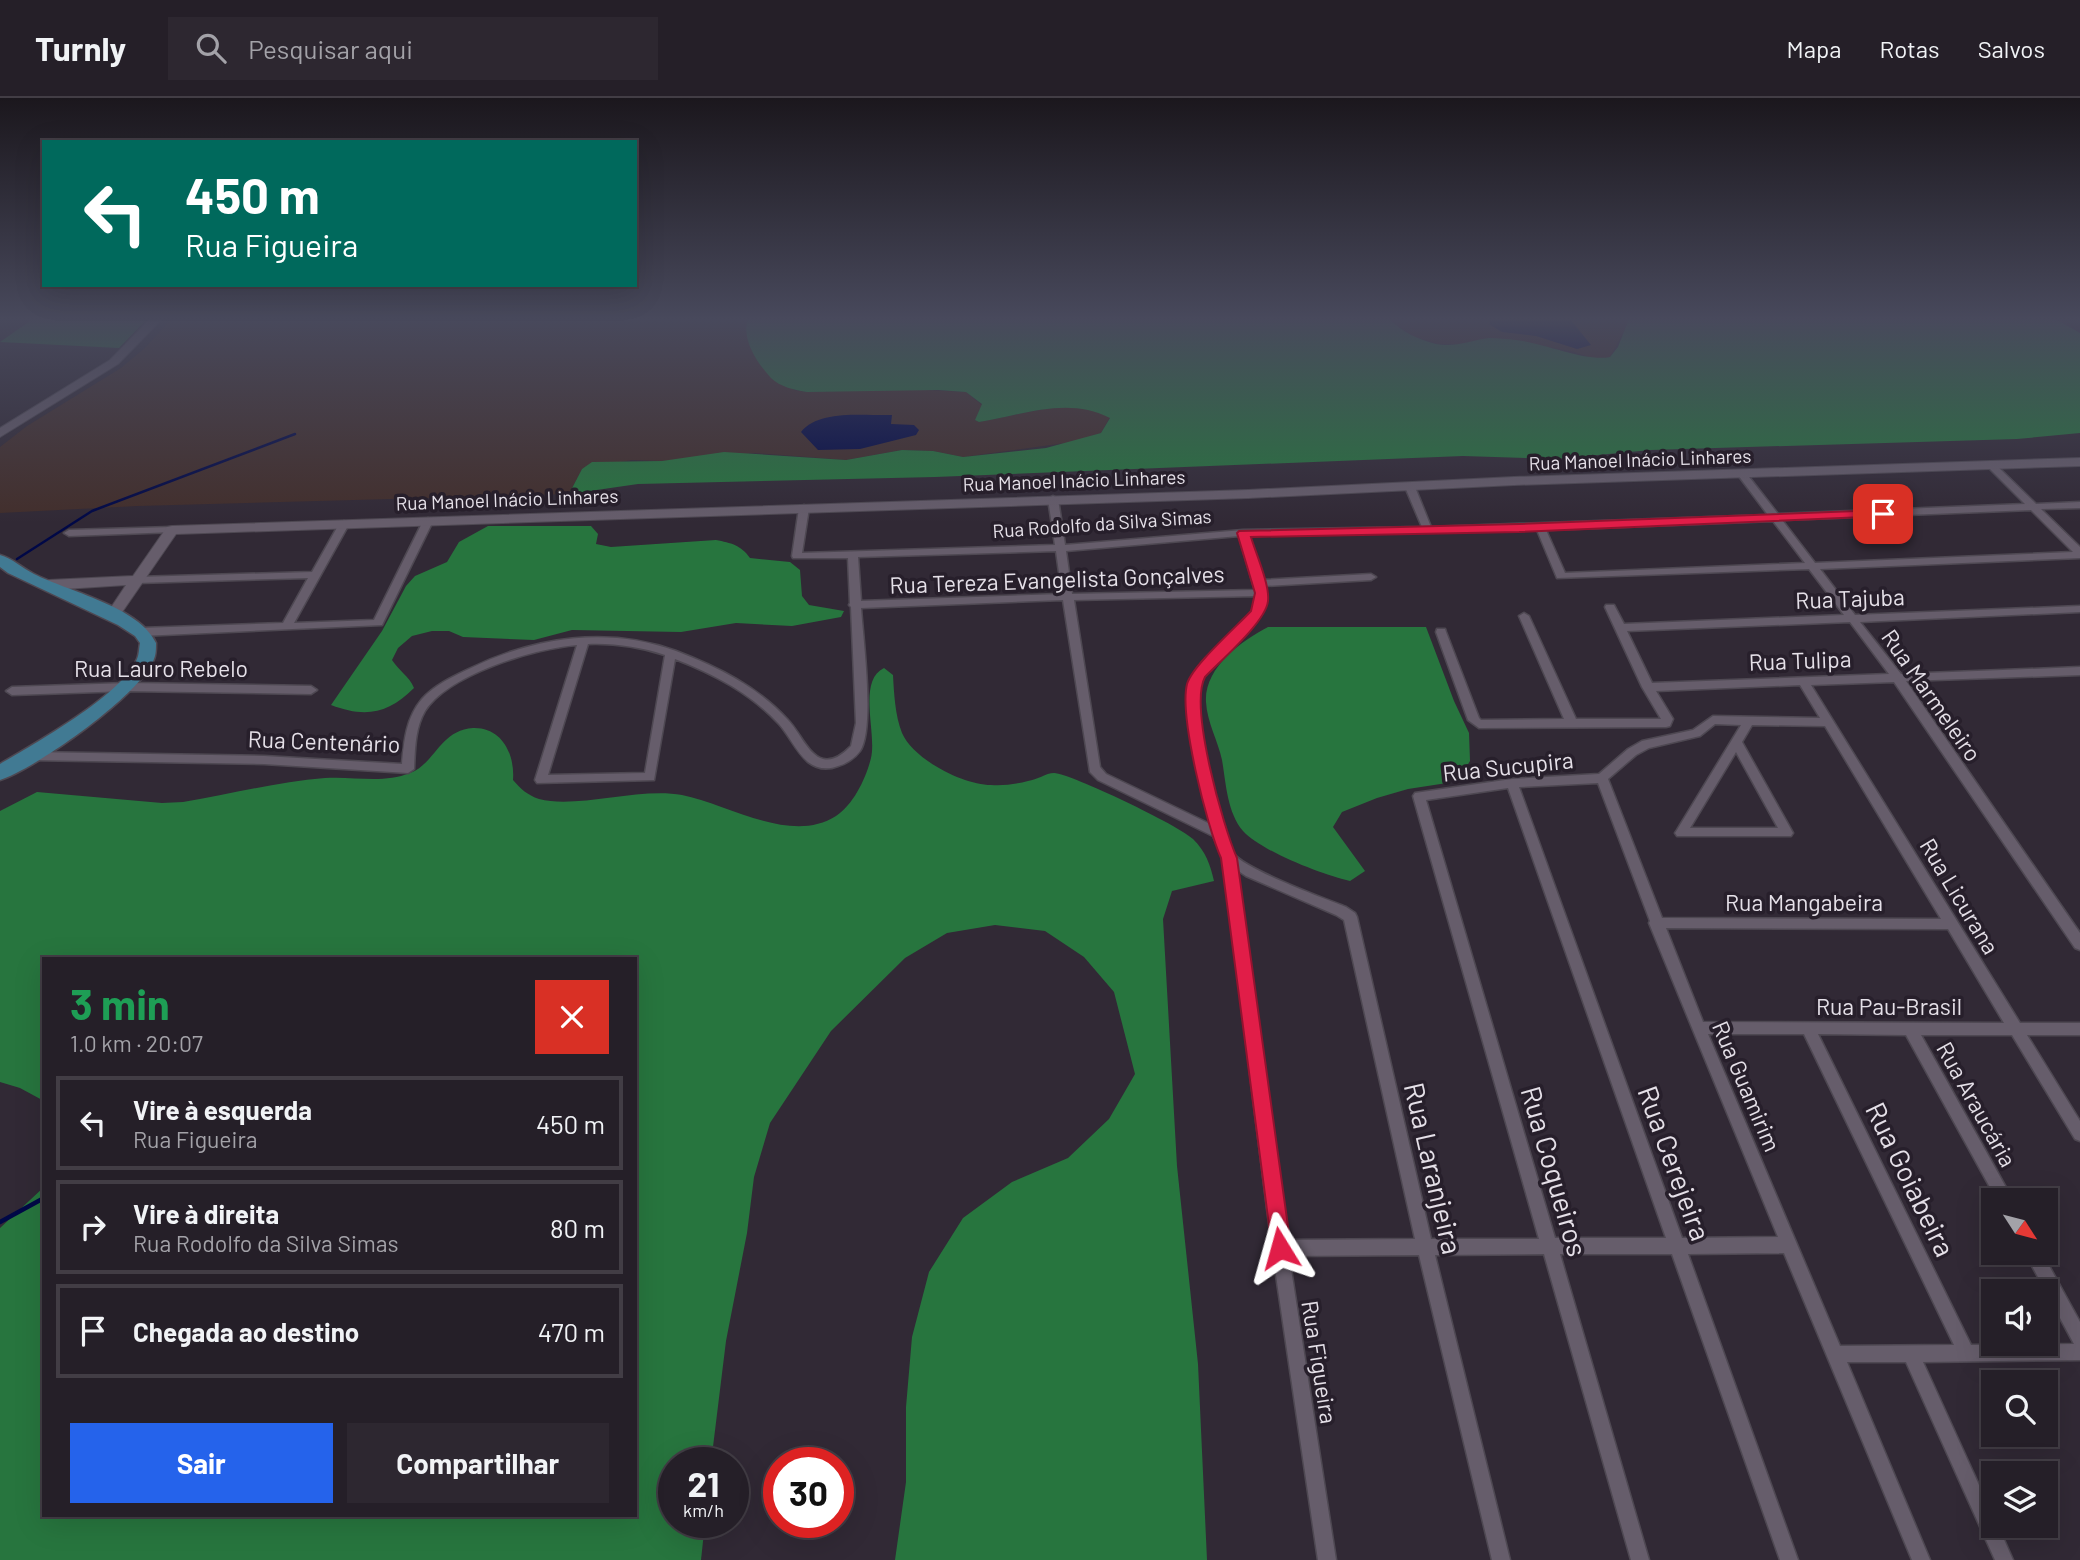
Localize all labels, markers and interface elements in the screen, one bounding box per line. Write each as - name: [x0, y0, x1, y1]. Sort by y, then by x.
- search box: [168, 17, 658, 80]
- text: Turnly: [35, 28, 126, 68]
- icon: search: [192, 29, 230, 67]
- text: Pesquisar aqui: [248, 33, 413, 64]
- text: Mapa: [1787, 34, 1842, 63]
- text: Rotas: [1880, 34, 1940, 63]
- text: Salvos: [1978, 34, 2045, 63]
- text: 450 m: [185, 165, 320, 224]
- icon: left: [70, 168, 161, 259]
- text: Rua Figueira: [185, 225, 358, 263]
- street label: Rua Manoel Inácio Linhares: [1528, 444, 1752, 474]
- street label: Rua Manoel Inácio Linhares: [962, 465, 1186, 495]
- street label: Rua Manoel Inácio Linhares: [395, 484, 619, 514]
- pin: [1853, 484, 1913, 544]
- icon: arrive: [1864, 495, 1902, 533]
- street label: Rua Rodolfo da Silva Simas: [992, 504, 1212, 542]
- street label: Rua Tereza Evangelista Gonçalves: [889, 559, 1225, 599]
- street label: Rua Tajuba: [1795, 582, 1905, 614]
- street label: Rua Marmeleiro: [1876, 624, 1988, 766]
- street label: Rua Tulipa: [1748, 644, 1852, 676]
- street label: Rua Lauro Rebelo: [74, 654, 248, 682]
- street label: Rua Centenário: [247, 724, 401, 758]
- street label: Rua Sucupira: [1441, 745, 1575, 787]
- street label: Rua Licurana: [1914, 833, 2006, 959]
- street label: Rua Mangabeira: [1725, 888, 1883, 916]
- text: 3 min: [70, 978, 170, 1028]
- button: close: [535, 980, 609, 1054]
- street label: Rua Pau-Brasil: [1816, 992, 1962, 1020]
- street label: Rua Guamirim: [1707, 1017, 1787, 1155]
- text: 1.0 km · 20:07: [70, 1029, 203, 1057]
- street label: Rua Araucária: [1931, 1037, 2023, 1171]
- street label: Rua Laranjeira: [1398, 1079, 1470, 1257]
- street label: Rua Cerejeira: [1631, 1081, 1719, 1245]
- street label: Rua Coqueiros: [1514, 1082, 1596, 1260]
- text: Vire à esquerda: [133, 1094, 312, 1125]
- street label: Rua Goiabeira: [1859, 1096, 1963, 1262]
- icon: left: [74, 1104, 112, 1142]
- text: 450 m: [536, 1108, 605, 1139]
- text: Rua Figueira: [133, 1125, 258, 1153]
- north arrow: [1981, 1188, 2058, 1265]
- map controls: [1981, 1188, 2058, 1538]
- text: Vire à direita: [133, 1198, 279, 1229]
- icon: right: [74, 1208, 112, 1246]
- position arrow: [1243, 1211, 1317, 1285]
- text: 80 m: [550, 1212, 605, 1243]
- text: Rua Rodolfo da Silva Simas: [133, 1229, 399, 1257]
- button: sound: [1981, 1279, 2058, 1356]
- street label: Rua Figueira: [1296, 1298, 1344, 1426]
- icon: arrive: [74, 1312, 112, 1350]
- text: Chegada ao destino: [133, 1316, 359, 1347]
- text: 470 m: [538, 1316, 605, 1347]
- button: search: [1981, 1370, 2058, 1447]
- button: Sair: [70, 1423, 333, 1503]
- button: Compartilhar: [347, 1423, 609, 1503]
- speed limit sign: 30: [763, 1447, 854, 1538]
- button: layers: [1981, 1461, 2058, 1538]
- text: 21: [688, 1462, 719, 1504]
- text: km/h: [683, 1499, 724, 1521]

